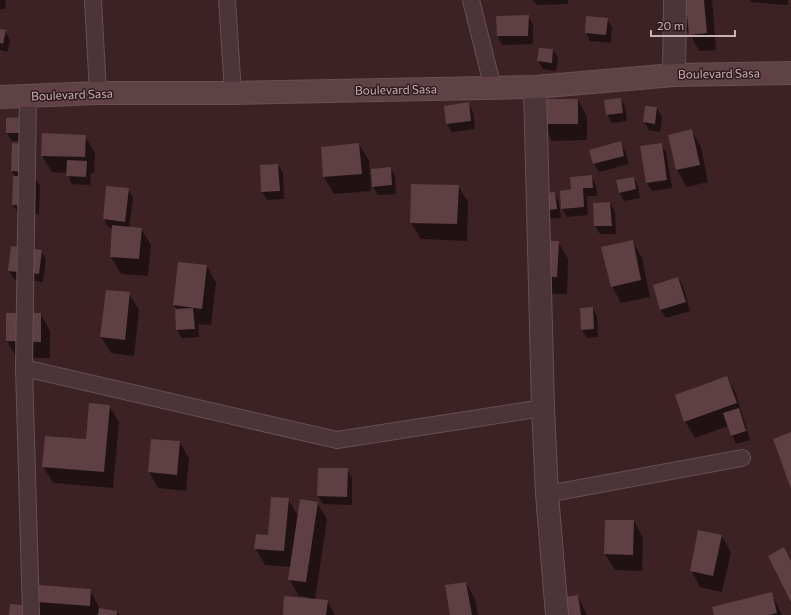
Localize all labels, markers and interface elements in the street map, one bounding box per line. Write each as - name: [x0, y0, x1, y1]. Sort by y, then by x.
- scale bar: [651, 12, 735, 38]
- text: 20 m: [657, 18, 684, 32]
- street label: Boulevard Sasa: [678, 65, 760, 81]
- street label: Boulevard Sasa: [355, 81, 437, 97]
- street label: Boulevard Sasa: [31, 86, 113, 102]

